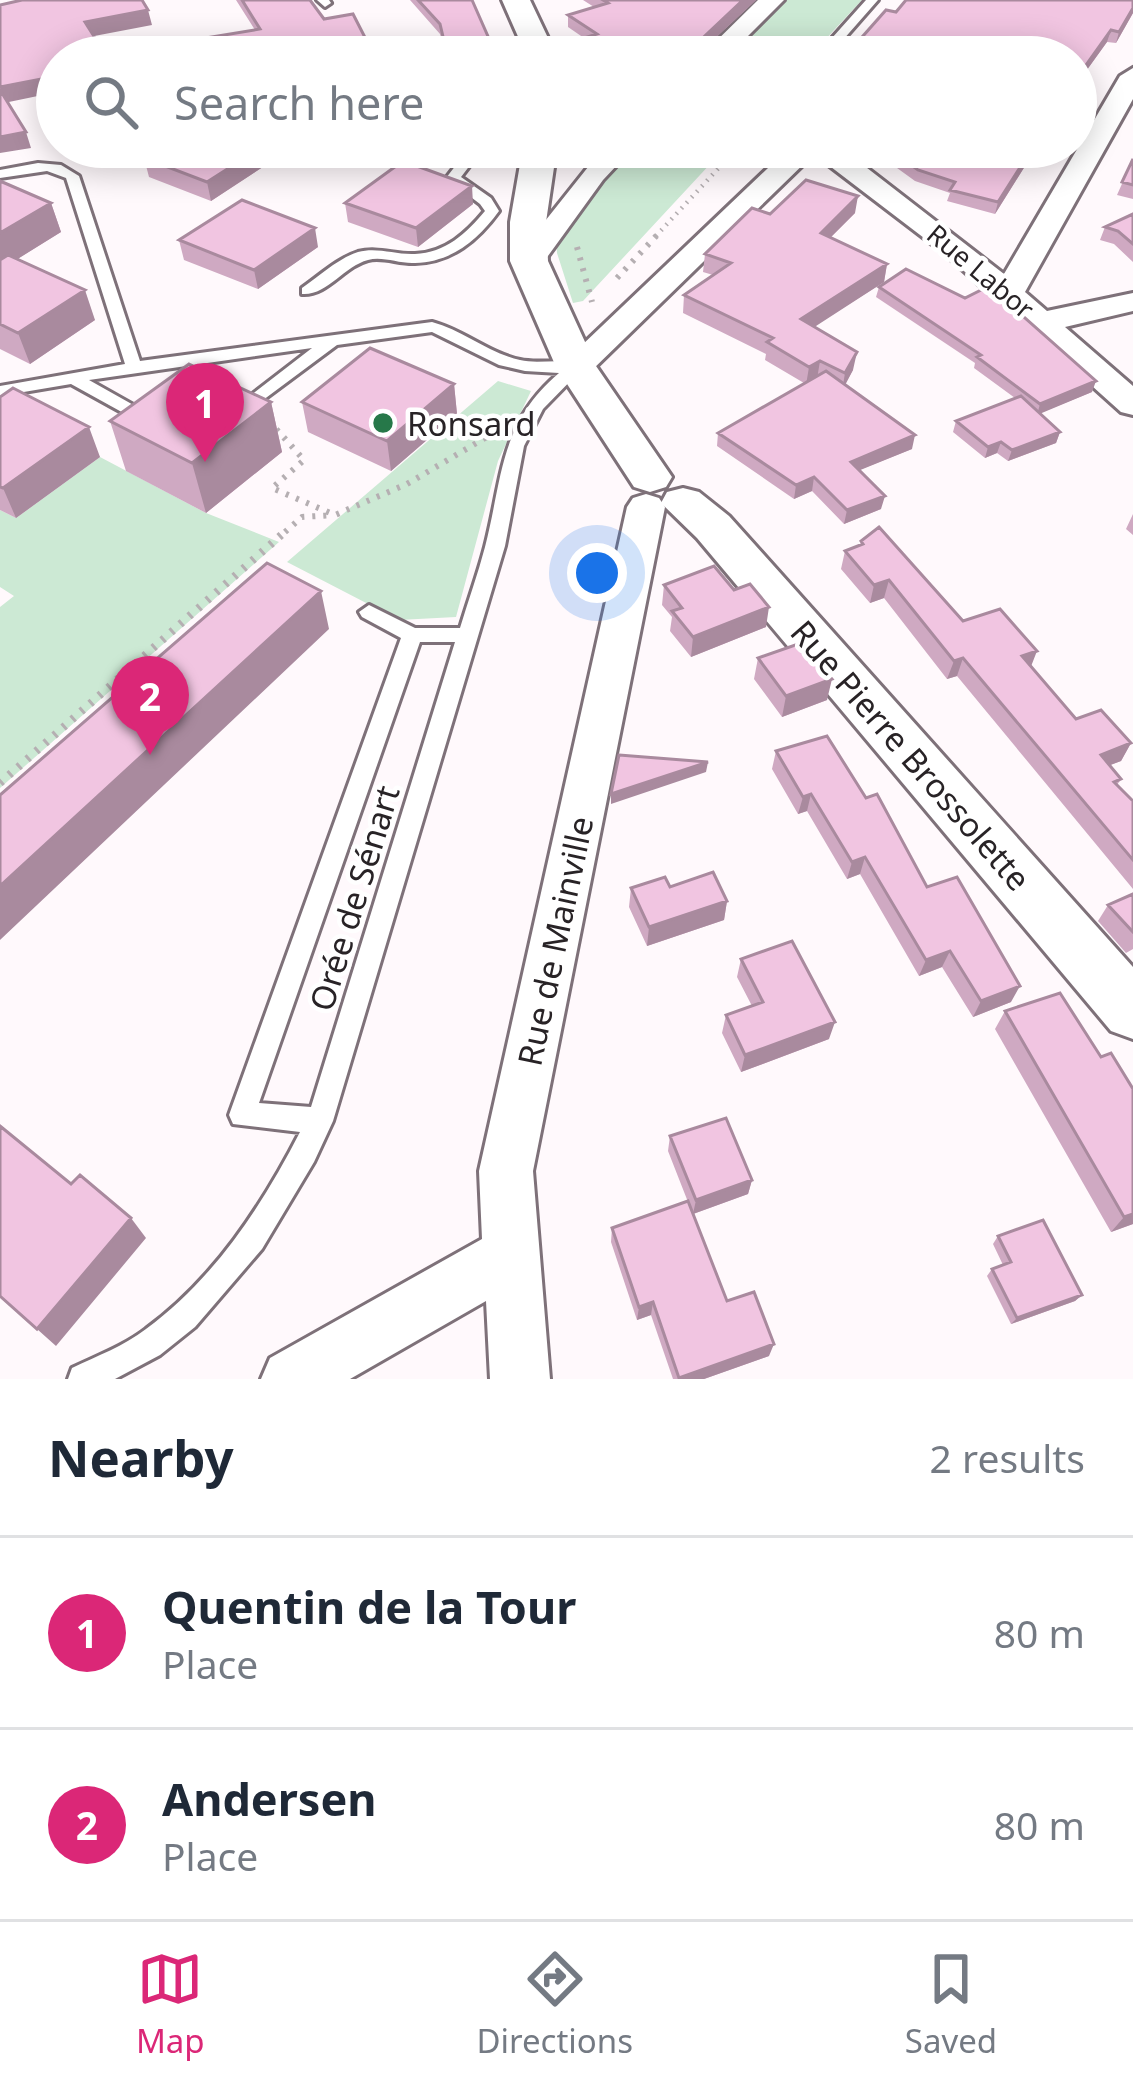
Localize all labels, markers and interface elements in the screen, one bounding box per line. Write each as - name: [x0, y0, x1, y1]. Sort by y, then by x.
- search box: [36, 36, 1097, 168]
- icon: search: [78, 69, 144, 135]
- text: Search here: [174, 72, 424, 133]
- street label: Rue Labor: [920, 215, 1042, 327]
- pin: 1: [166, 363, 244, 462]
- place label: Ronsard: [407, 401, 535, 446]
- marker: Ronsard: [370, 410, 396, 436]
- your location: [567, 543, 627, 603]
- street label: Rue Pierre Brossolette: [781, 610, 1041, 900]
- pin: 2: [111, 656, 189, 755]
- street label: Orée de Sénart: [298, 780, 410, 1016]
- street label: Rue de Mainville: [507, 812, 603, 1070]
- text: Nearby: [48, 1422, 234, 1492]
- text: 2 results: [930, 1431, 1085, 1484]
- text: Quentin de la Tour: [162, 1576, 576, 1637]
- text: 1: [76, 1606, 98, 1659]
- text: 80 m: [994, 1606, 1085, 1659]
- text: Place: [162, 1637, 258, 1690]
- text: Andersen: [162, 1768, 377, 1829]
- text: 2: [76, 1798, 98, 1851]
- text: 80 m: [994, 1798, 1085, 1851]
- text: Place: [162, 1829, 258, 1882]
- tab: Map: [136, 1946, 205, 2063]
- tab: Directions: [476, 1946, 633, 2063]
- tab: Saved: [905, 1946, 997, 2063]

